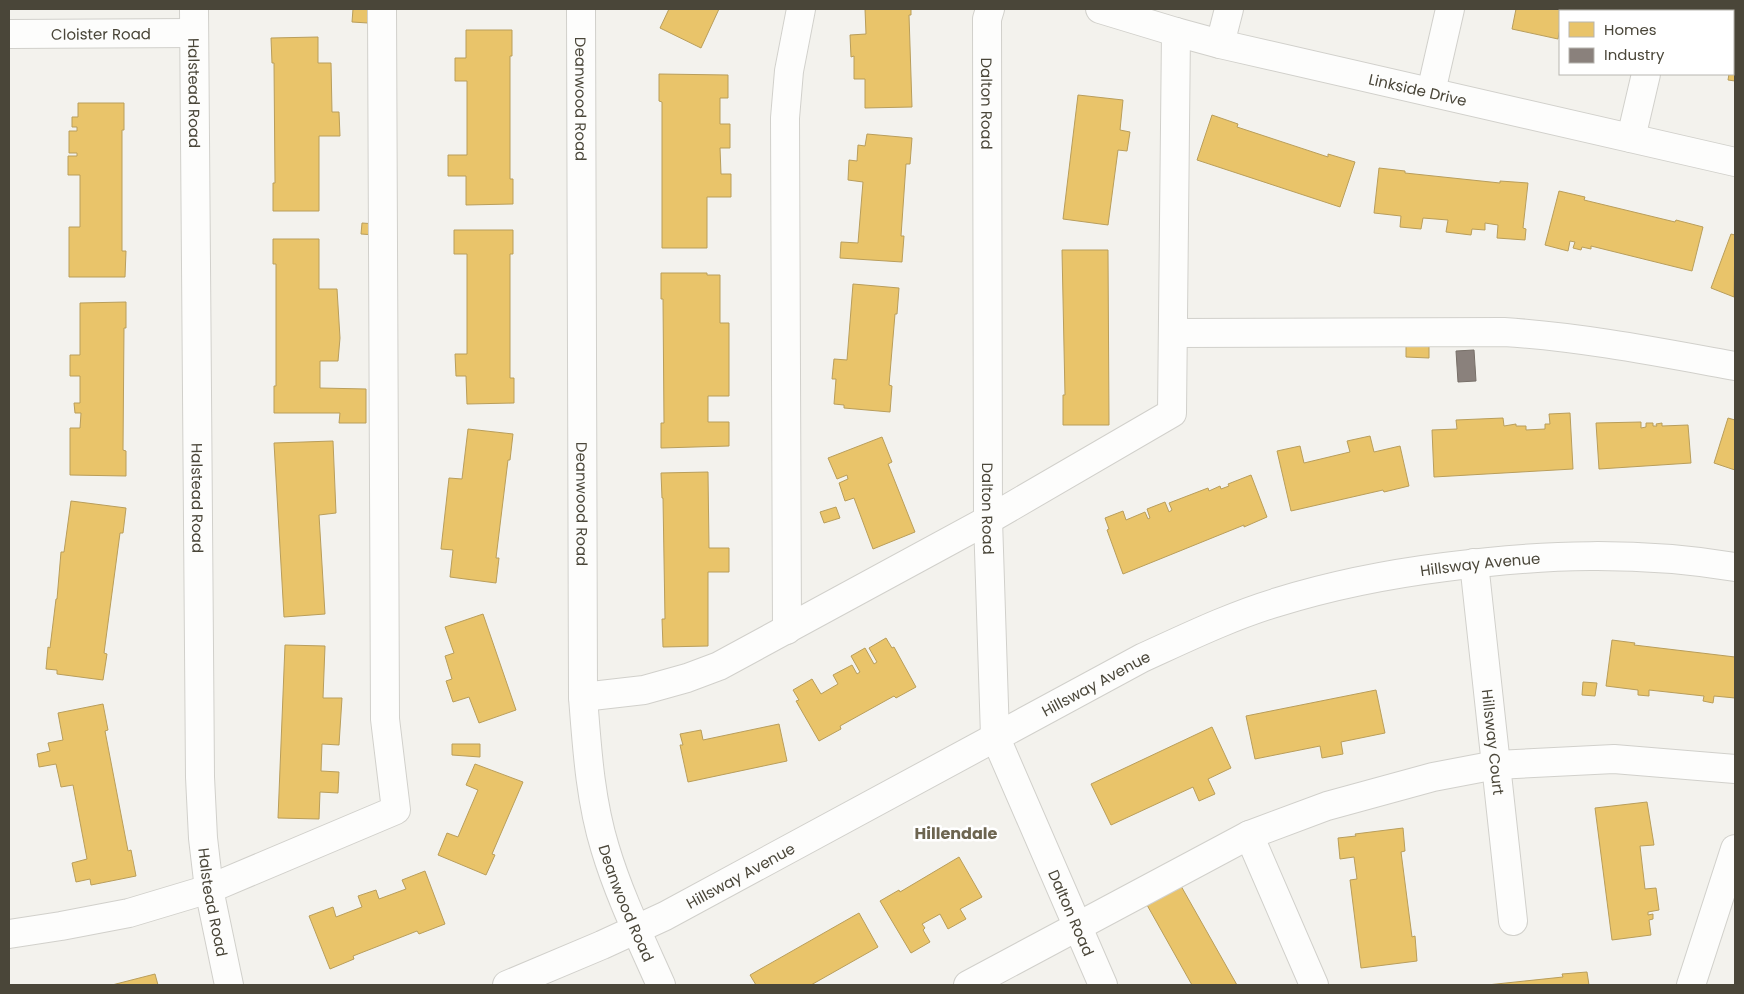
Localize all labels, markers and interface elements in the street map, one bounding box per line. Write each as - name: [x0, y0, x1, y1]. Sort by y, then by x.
- legend: [1559, 10, 1734, 75]
- text: Homes: [1604, 19, 1657, 40]
- street label: Cloister Road: [51, 23, 151, 44]
- street label: Deanwood Road: [571, 37, 592, 161]
- street label: Halstead Road: [184, 38, 206, 148]
- text: Industry: [1604, 44, 1665, 65]
- street label: Dalton Road: [977, 57, 998, 150]
- street label: Linkside Drive: [1367, 68, 1469, 111]
- street label: Deanwood Road: [572, 442, 593, 566]
- street label: Halstead Road: [187, 443, 209, 553]
- street label: Dalton Road: [977, 462, 1000, 555]
- street label: Hillsway Avenue: [1419, 547, 1541, 581]
- street label: Hillsway Avenue: [1038, 645, 1153, 721]
- street label: Hillsway Court: [1477, 688, 1510, 796]
- district label: Hillendale: [915, 822, 998, 845]
- street label: Hillsway Avenue: [682, 837, 798, 913]
- street label: Deanwood Road: [594, 842, 660, 965]
- street label: Halstead Road: [194, 847, 233, 958]
- street label: Dalton Road: [1044, 866, 1100, 959]

